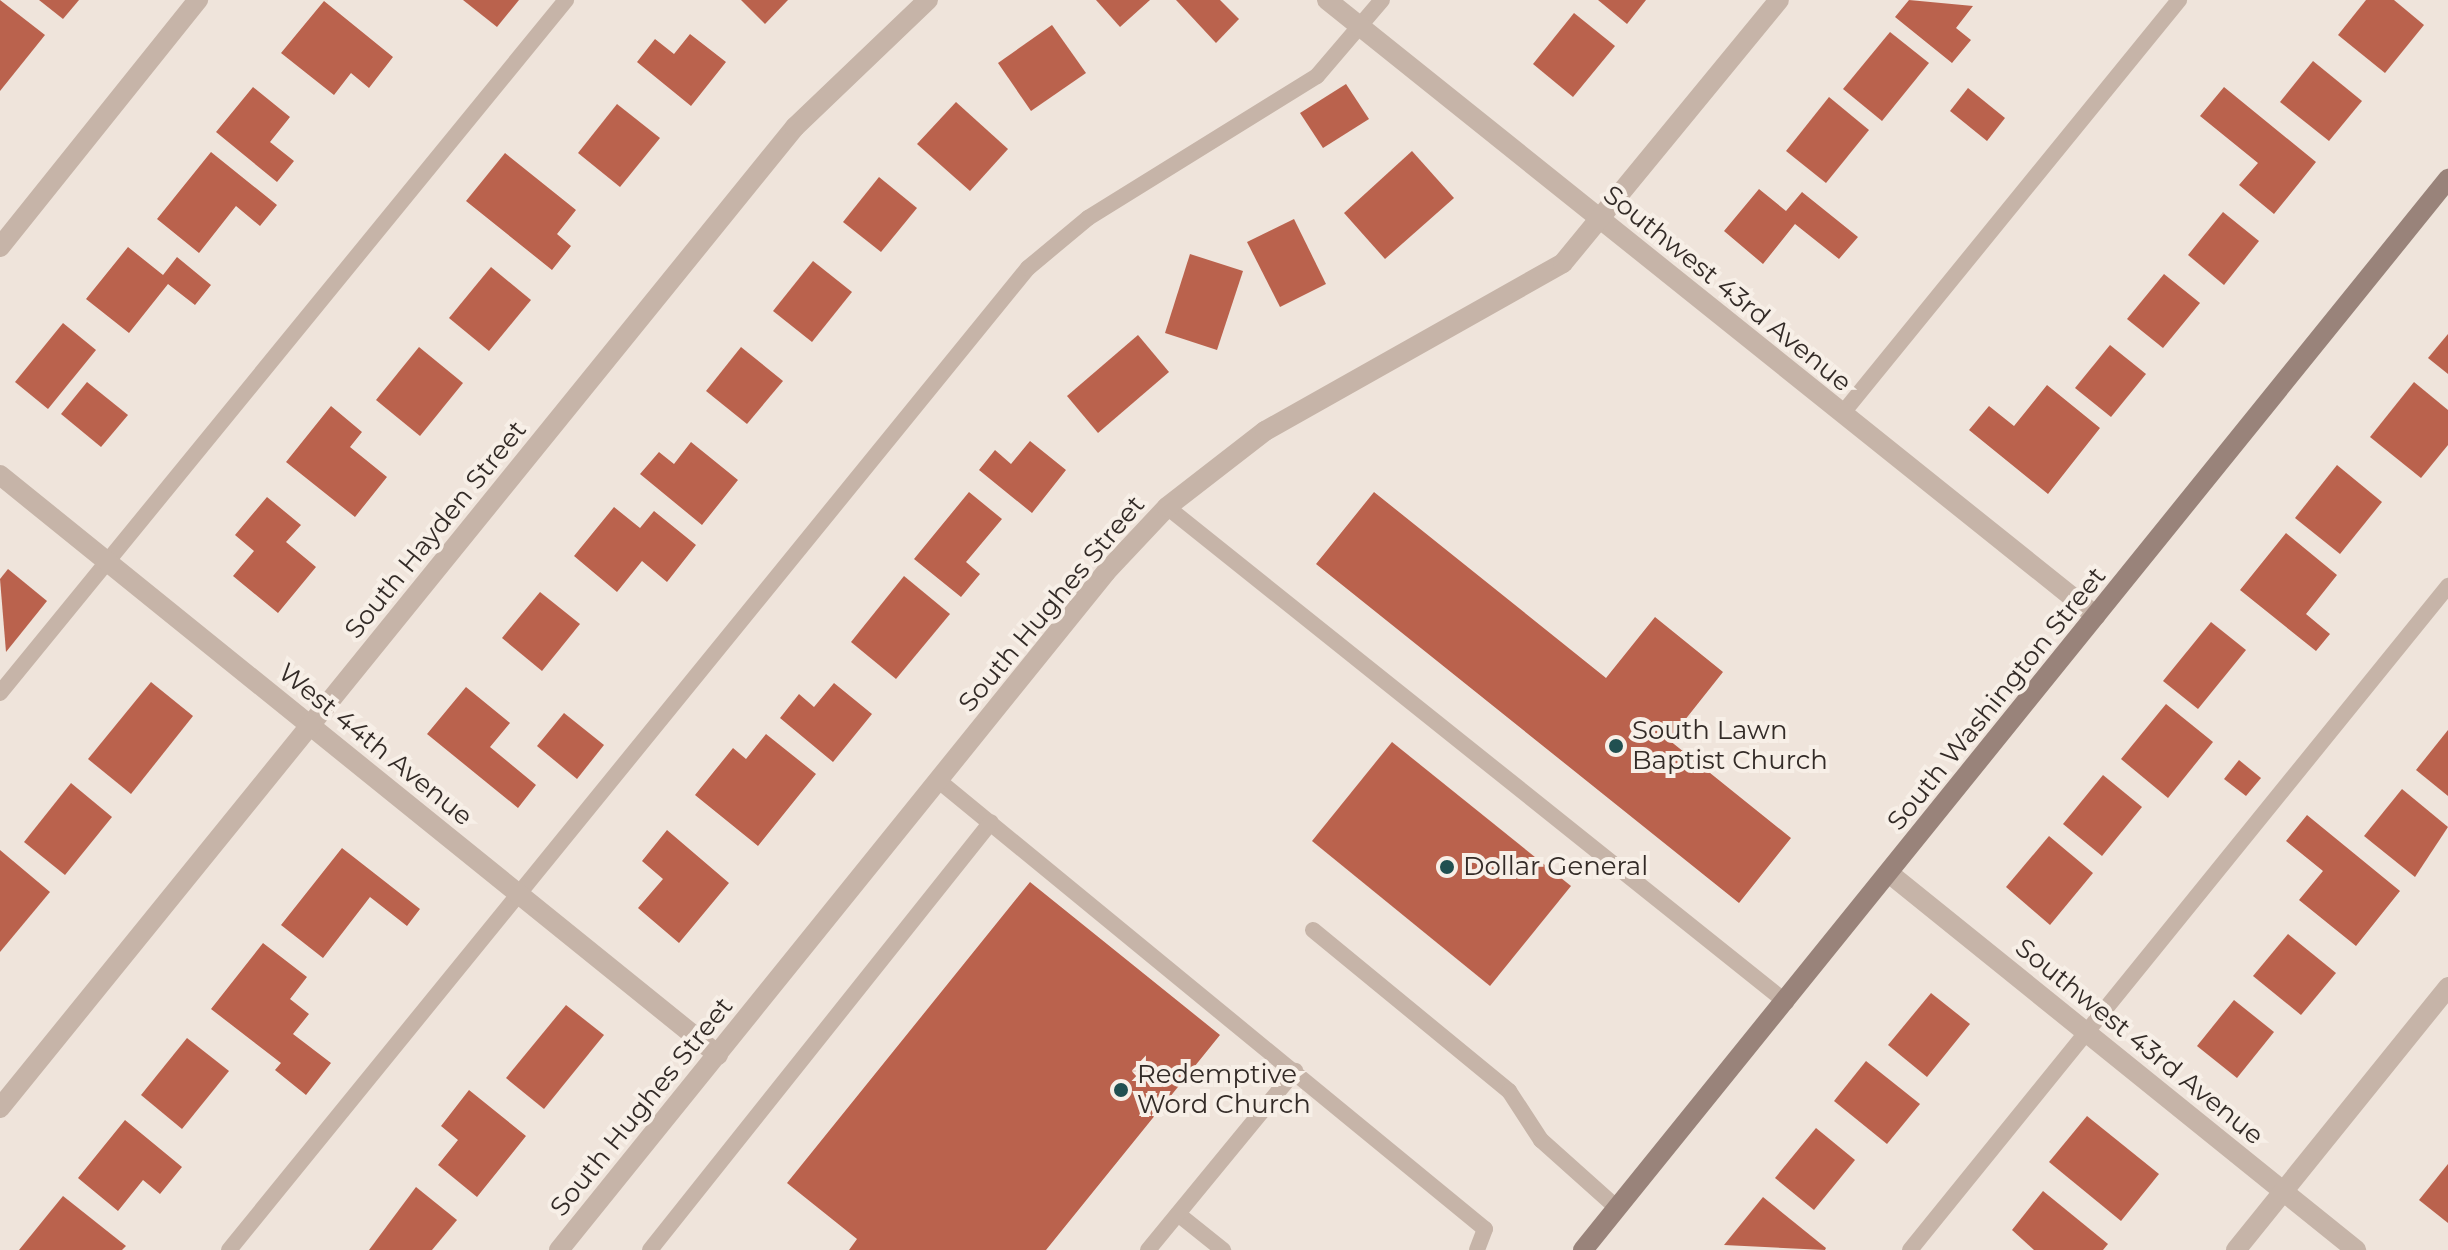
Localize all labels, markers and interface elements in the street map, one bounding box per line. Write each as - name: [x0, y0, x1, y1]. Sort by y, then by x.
- street label: Southwest 43rd Avenue: [1597, 179, 1857, 399]
- street label: South Hayden Street: [339, 415, 533, 645]
- street label: South Hughes Street: [952, 490, 1152, 718]
- street label: South Washington Street: [1881, 561, 2113, 837]
- street label: West 44th Avenue: [272, 657, 478, 833]
- place label: South Lawn Baptist Church: [1632, 715, 1828, 776]
- marker: South Lawn Baptist Church: [1607, 737, 1625, 755]
- place label: Dollar General: [1463, 851, 1648, 883]
- marker: Dollar General: [1438, 858, 1456, 876]
- street label: Southwest 43rd Avenue: [2009, 932, 2269, 1152]
- street label: South Hughes Street: [544, 991, 740, 1223]
- place label: Redemptive Word Church: [1137, 1059, 1311, 1120]
- marker: Redemptive Word Church: [1112, 1081, 1130, 1099]

